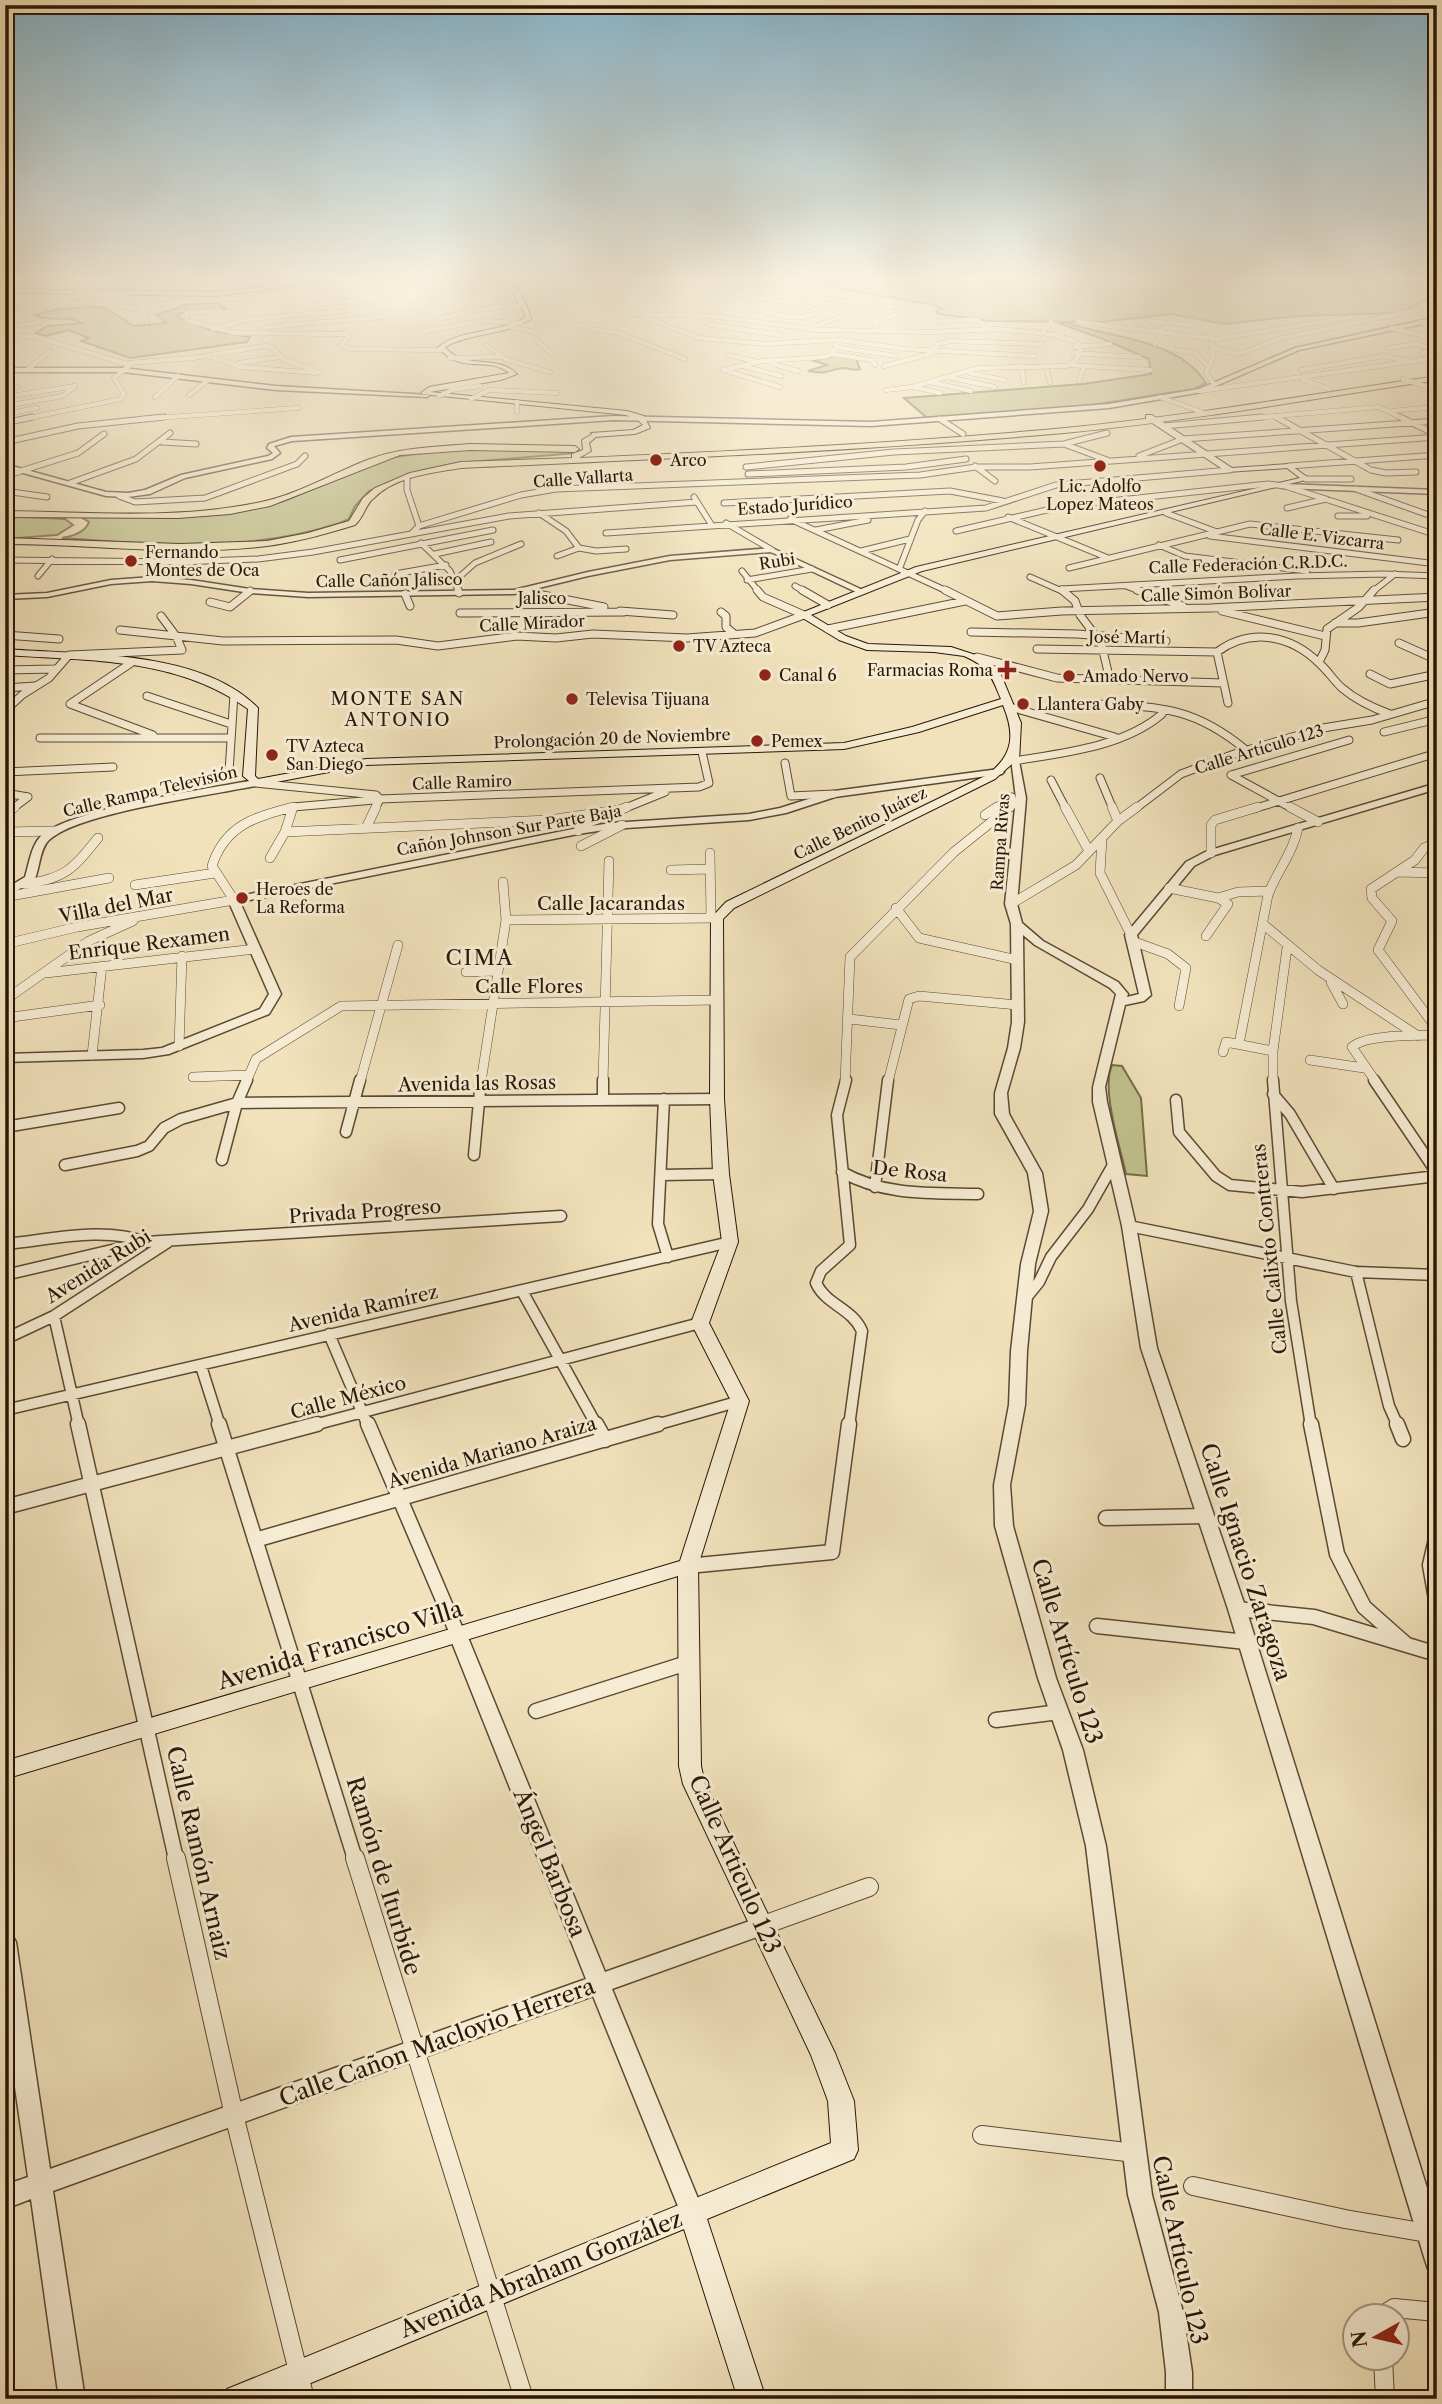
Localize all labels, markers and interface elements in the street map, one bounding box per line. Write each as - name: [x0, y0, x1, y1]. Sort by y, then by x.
- place label: Arco: [669, 450, 707, 470]
- marker: Arco: [648, 452, 664, 468]
- marker: Lic. Adolfo Lopez Mateos: [1092, 458, 1108, 474]
- street label: Calle Vallarta: [532, 464, 634, 491]
- place label: Lic. Adolfo Lopez Mateos: [1046, 476, 1154, 514]
- street label: Estado Jurídico: [737, 491, 854, 519]
- street label: Calle E. Vizcarra: [1258, 518, 1386, 554]
- place label: Fernando Montes de Oca: [145, 542, 260, 580]
- street label: Rubi: [758, 548, 797, 574]
- street label: Calle Federación C.R.D.C.: [1148, 551, 1348, 577]
- marker: Fernando Montes de Oca: [123, 553, 139, 569]
- street label: Calle Cañón Jalisco: [315, 569, 463, 591]
- street label: Calle Simón Bolívar: [1140, 580, 1292, 606]
- street label: Jalisco: [515, 588, 567, 608]
- street label: Calle Mirador: [479, 610, 586, 636]
- street label: José Martí: [1085, 626, 1166, 648]
- place label: TV Azteca: [693, 636, 772, 656]
- marker: TV Azteca: [671, 638, 687, 654]
- place label: Farmacias Roma: [867, 660, 994, 680]
- marker: Farmacias Roma: [999, 662, 1015, 678]
- place label: Canal 6: [779, 665, 837, 685]
- place label: Amado Nervo: [1082, 666, 1189, 686]
- marker: Canal 6: [757, 667, 773, 683]
- marker: Amado Nervo: [1061, 668, 1077, 684]
- district label: MONTE SAN ANTONIO: [331, 688, 465, 731]
- place label: Televisa Tijuana: [586, 689, 710, 709]
- marker: Televisa Tijuana: [564, 691, 580, 707]
- place label: Llantera Gaby: [1037, 694, 1145, 714]
- marker: Llantera Gaby: [1015, 696, 1031, 712]
- street label: Calle Artículo 123: [1192, 720, 1326, 778]
- street label: Prolongación 20 de Noviembre: [493, 724, 731, 752]
- place label: Pemex: [771, 731, 823, 751]
- marker: Pemex: [749, 733, 765, 749]
- place label: TV Azteca San Diego: [286, 736, 365, 774]
- marker: TV Azteca San Diego: [264, 747, 280, 763]
- street label: Calle Rampa Televisión: [61, 761, 239, 821]
- street label: Calle Ramiro: [412, 770, 512, 794]
- street label: Calle Benito Juárez: [790, 782, 930, 864]
- street label: Rampa Rivas: [987, 793, 1013, 891]
- street label: Cañón Johnson Sur Parte Baja: [395, 800, 624, 860]
- place label: Heroes de La Reforma: [256, 879, 346, 917]
- street label: Villa del Mar: [56, 883, 175, 928]
- marker: Heroes de La Reforma: [234, 890, 250, 906]
- street label: Calle Jacarandas: [537, 892, 685, 915]
- street label: Enrique Rexamen: [67, 922, 231, 965]
- district label: CIMA: [446, 945, 514, 970]
- street label: Calle Flores: [475, 975, 583, 998]
- street label: Avenida las Rosas: [397, 1071, 556, 1096]
- street label: Calle Calixto Contreras: [1247, 1142, 1292, 1355]
- street label: De Rosa: [872, 1156, 948, 1187]
- street label: Privada Progreso: [288, 1195, 442, 1228]
- street label: Avenida Rubi: [40, 1225, 156, 1309]
- street label: Avenida Ramírez: [285, 1280, 440, 1337]
- street label: Calle México: [288, 1371, 408, 1424]
- street label: Avenida Mariano Araiza: [384, 1412, 599, 1494]
- street label: Calle Ignacio Zaragoza: [1194, 1440, 1298, 1685]
- street label: Calle Artículo 123: [1025, 1555, 1109, 1747]
- street label: Avenida Francisco Villa: [213, 1594, 467, 1696]
- street label: Calle Ramón Arnaiz: [161, 1743, 237, 1963]
- street label: Calle Articulo 123: [683, 1770, 787, 1958]
- street label: Ramón de Iturbide: [340, 1773, 428, 1979]
- street label: Ángel Barbosa: [507, 1784, 593, 1942]
- street label: Calle Cañon Maclovio Herrera: [275, 1971, 600, 2112]
- street label: Calle Artículo 123: [1146, 2153, 1214, 2347]
- street label: Avenida Abraham González: [395, 2204, 686, 2344]
- north arrow: [1340, 2302, 1410, 2372]
- text: N: [1347, 2330, 1372, 2349]

